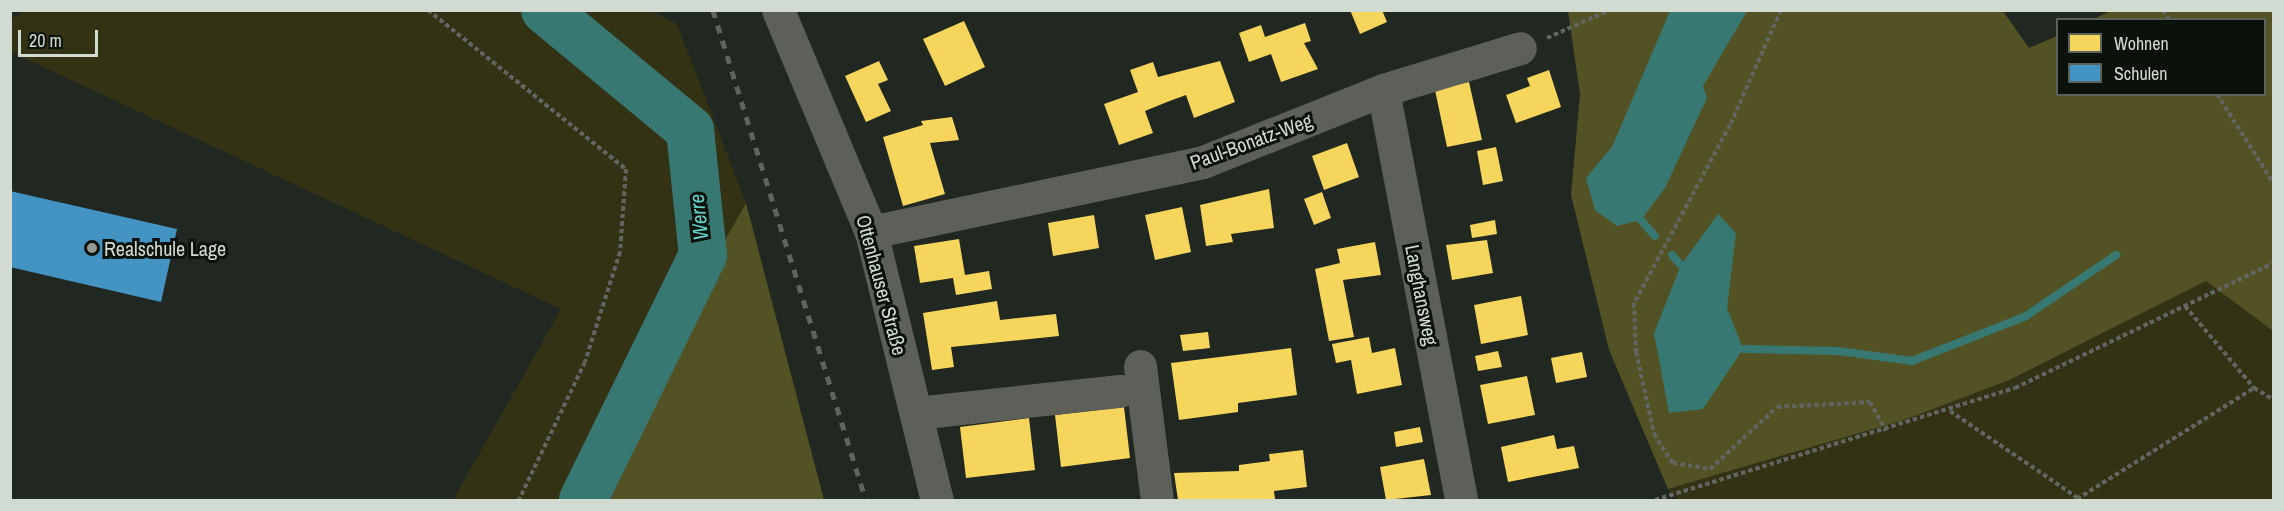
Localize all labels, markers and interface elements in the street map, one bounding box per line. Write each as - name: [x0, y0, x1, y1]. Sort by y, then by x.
- scale bar: [21, 18, 100, 56]
- legend: [2056, 18, 2266, 96]
- text: 20 m: [29, 28, 62, 53]
- text: Wohnen: [2114, 31, 2169, 56]
- text: Schulen: [2114, 61, 2167, 86]
- street label: Paul-Bonatz-Weg: [1187, 108, 1315, 174]
- water label: Werre: [684, 193, 714, 241]
- street label: Ottenhauser Straße: [852, 212, 912, 358]
- place label: Realschule Lage: [104, 236, 226, 260]
- marker: Realschule Lage: [85, 241, 99, 255]
- street label: Langhansweg: [1400, 243, 1444, 347]

